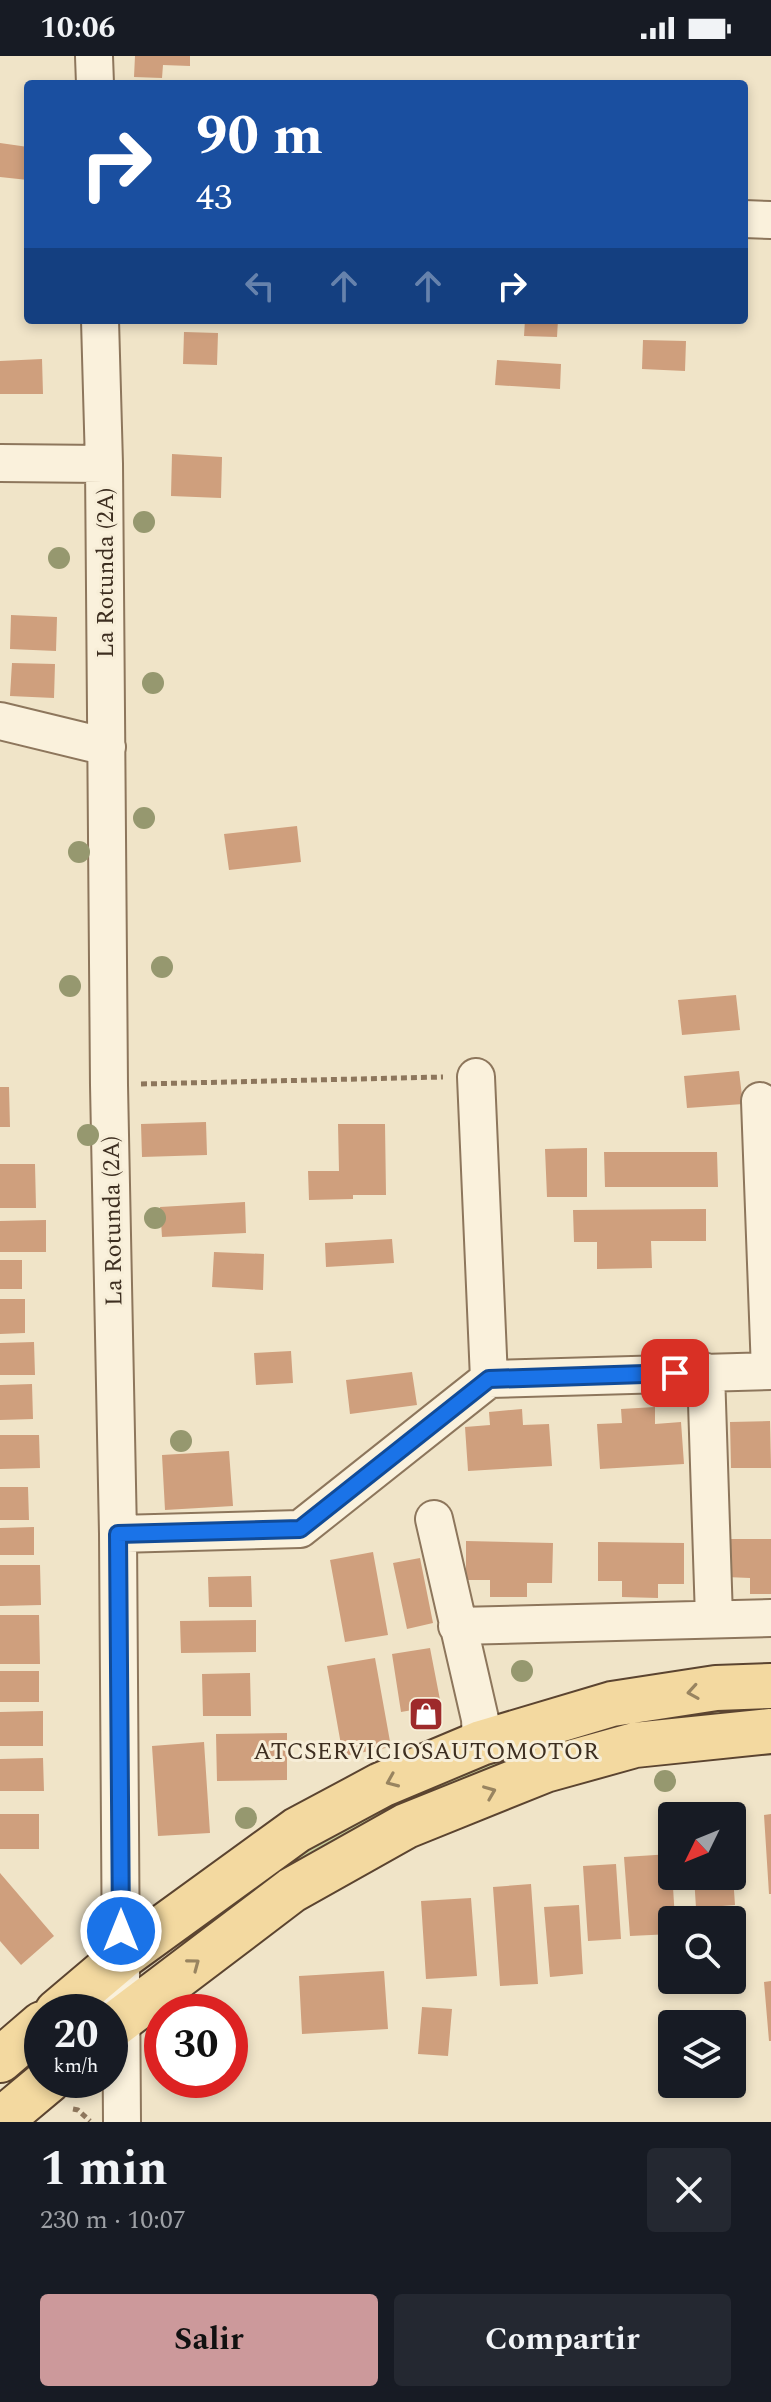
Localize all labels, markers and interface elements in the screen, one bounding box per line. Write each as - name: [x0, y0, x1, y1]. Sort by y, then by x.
- text: 10:06: [40, 5, 115, 51]
- text: 90 m: [196, 94, 323, 179]
- icon: right: [64, 112, 168, 216]
- text: 43: [196, 171, 232, 226]
- icon: left: [238, 264, 282, 308]
- icon: ahead: [322, 264, 366, 308]
- icon: ahead: [406, 264, 450, 308]
- icon: right: [490, 264, 534, 308]
- street label: La Rotunda (2A): [88, 488, 124, 658]
- street label: La Rotunda (2A): [94, 1136, 132, 1306]
- pin: [641, 1339, 709, 1407]
- icon: arrive: [653, 1351, 697, 1395]
- one-way arrow: [686, 1683, 700, 1700]
- shop icon: ATCSERVICIOSAUTOMOTOR: [407, 1695, 445, 1733]
- place label: ATCSERVICIOSAUTOMOTOR: [253, 1734, 599, 1770]
- one-way arrow: [385, 1771, 400, 1787]
- one-way arrow: [482, 1785, 496, 1802]
- north arrow: [658, 1802, 746, 1890]
- map controls: [658, 1802, 746, 2098]
- position arrow: [79, 1889, 163, 1973]
- button: search: [658, 1906, 746, 1994]
- one-way arrow: [185, 1959, 200, 1974]
- speed limit sign: 30: [144, 1994, 248, 2098]
- text: 20: [54, 2005, 98, 2066]
- button: layers: [658, 2010, 746, 2098]
- text: km/h: [54, 2051, 99, 2081]
- text: 1 min: [40, 2133, 168, 2206]
- button: close: [647, 2148, 731, 2232]
- text: 230 m · 10:07: [40, 2200, 186, 2240]
- button: Salir: [40, 2294, 378, 2386]
- button: Compartir: [394, 2294, 731, 2386]

